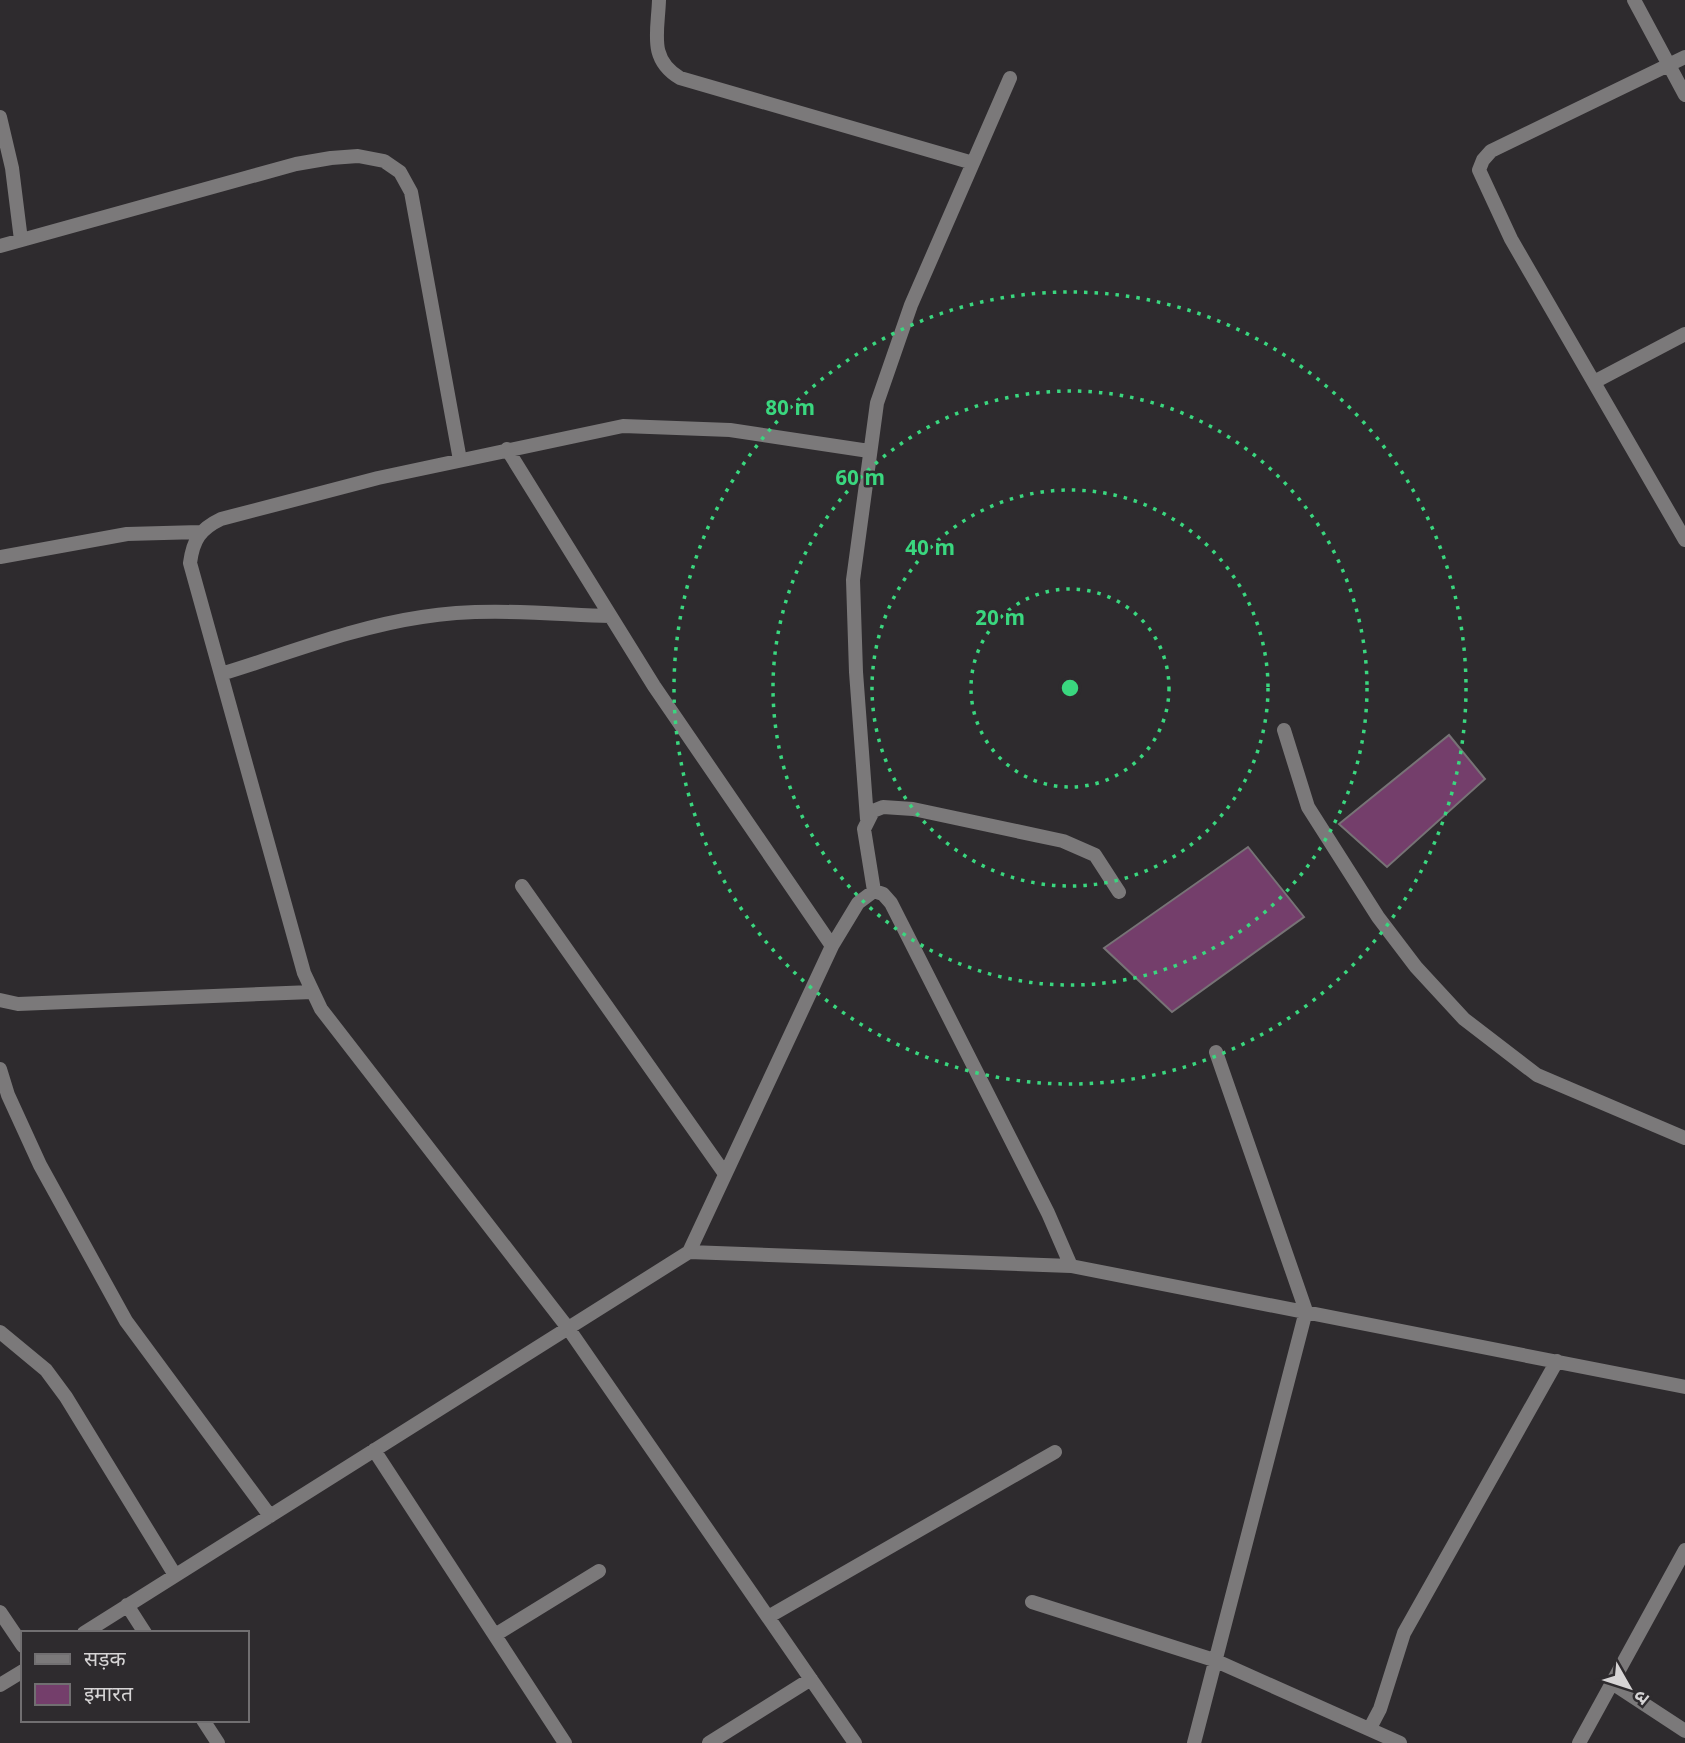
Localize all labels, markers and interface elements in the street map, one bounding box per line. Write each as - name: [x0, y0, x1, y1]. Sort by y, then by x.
- text: 80 m: [765, 396, 815, 424]
- text: 60 m: [835, 466, 885, 494]
- text: 40 m: [905, 536, 955, 564]
- text: 20 m: [975, 606, 1025, 634]
- centre of rings: [1058, 676, 1082, 700]
- legend: [21, 1631, 248, 1722]
- text: सड़क: [84, 1647, 126, 1675]
- north arrow: [1594, 1652, 1664, 1722]
- text: इमारत: [84, 1682, 134, 1710]
- text: उ: [1627, 1684, 1653, 1709]

